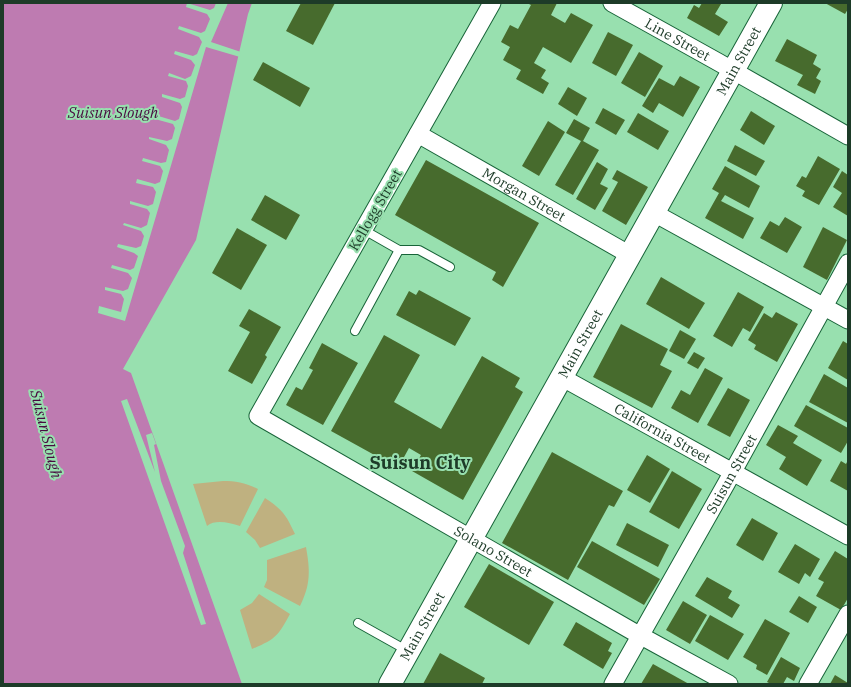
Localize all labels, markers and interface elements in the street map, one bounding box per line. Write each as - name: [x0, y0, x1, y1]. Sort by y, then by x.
- street label: Line Street: [642, 14, 713, 65]
- street label: Main Street: [712, 23, 765, 98]
- water label: Suisun Slough: [67, 103, 159, 122]
- street label: Morgan Street: [479, 164, 569, 225]
- street label: Kellogg Street: [344, 166, 406, 254]
- street label: Main Street: [554, 306, 607, 381]
- water label: Suisun Slough: [26, 387, 67, 481]
- street label: California Street: [611, 399, 714, 467]
- street label: Suisun Street: [702, 431, 761, 517]
- district label: Suisun City: [370, 451, 471, 474]
- street label: Solano Street: [451, 522, 536, 581]
- street label: Main Street: [396, 589, 449, 664]

